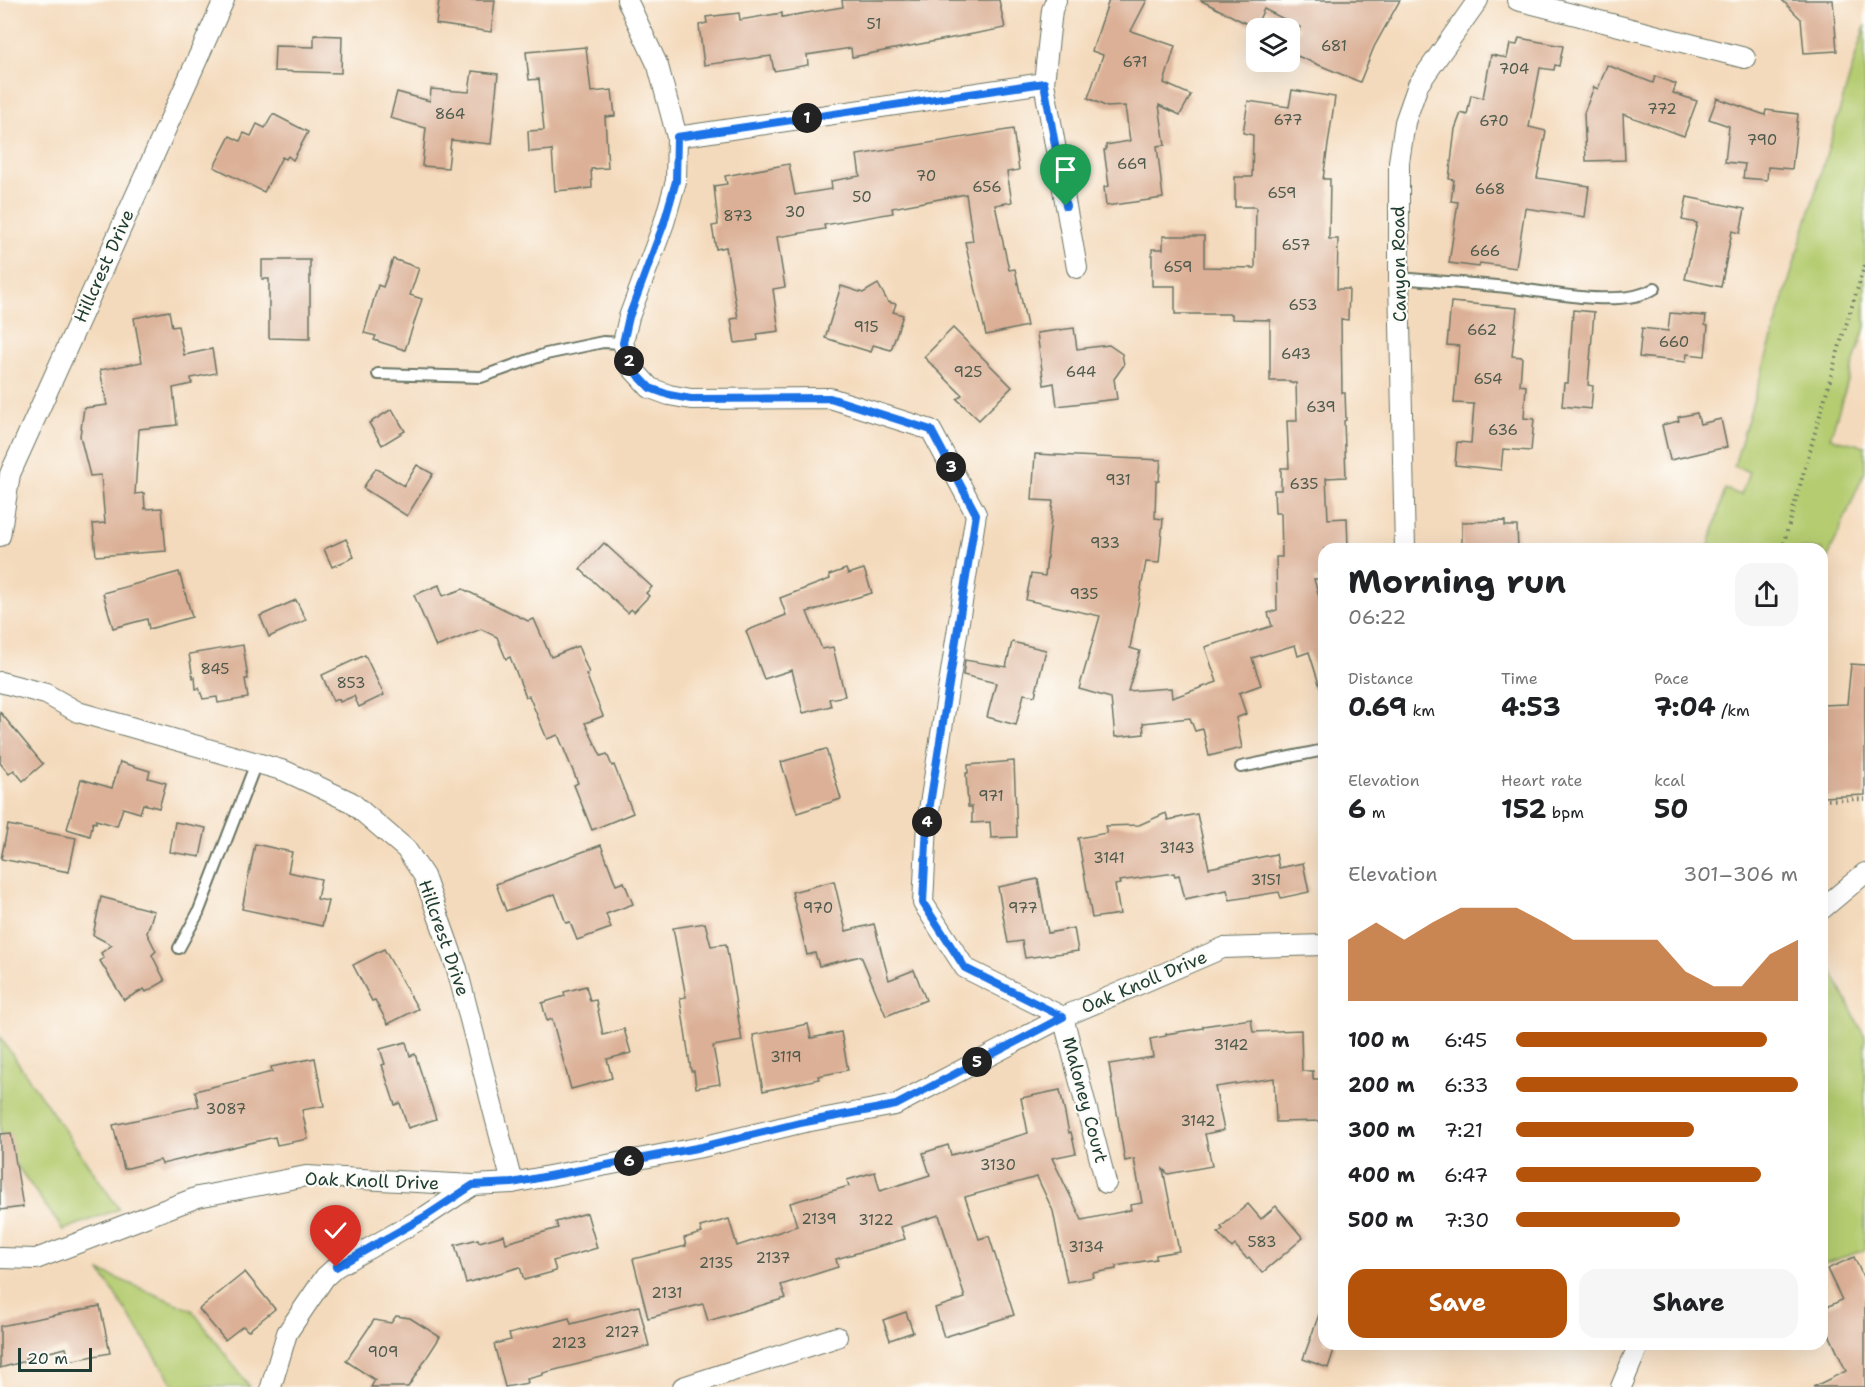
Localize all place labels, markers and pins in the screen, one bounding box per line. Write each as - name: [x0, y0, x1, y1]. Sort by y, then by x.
- pin: 1: [792, 103, 822, 133]
- pin: [1040, 144, 1091, 206]
- pin: 2: [614, 346, 644, 376]
- pin: 3: [936, 452, 966, 482]
- pin: 4: [912, 807, 942, 837]
- pin: 5: [962, 1047, 992, 1077]
- pin: 6: [614, 1146, 644, 1176]
- pin: [310, 1205, 361, 1267]

